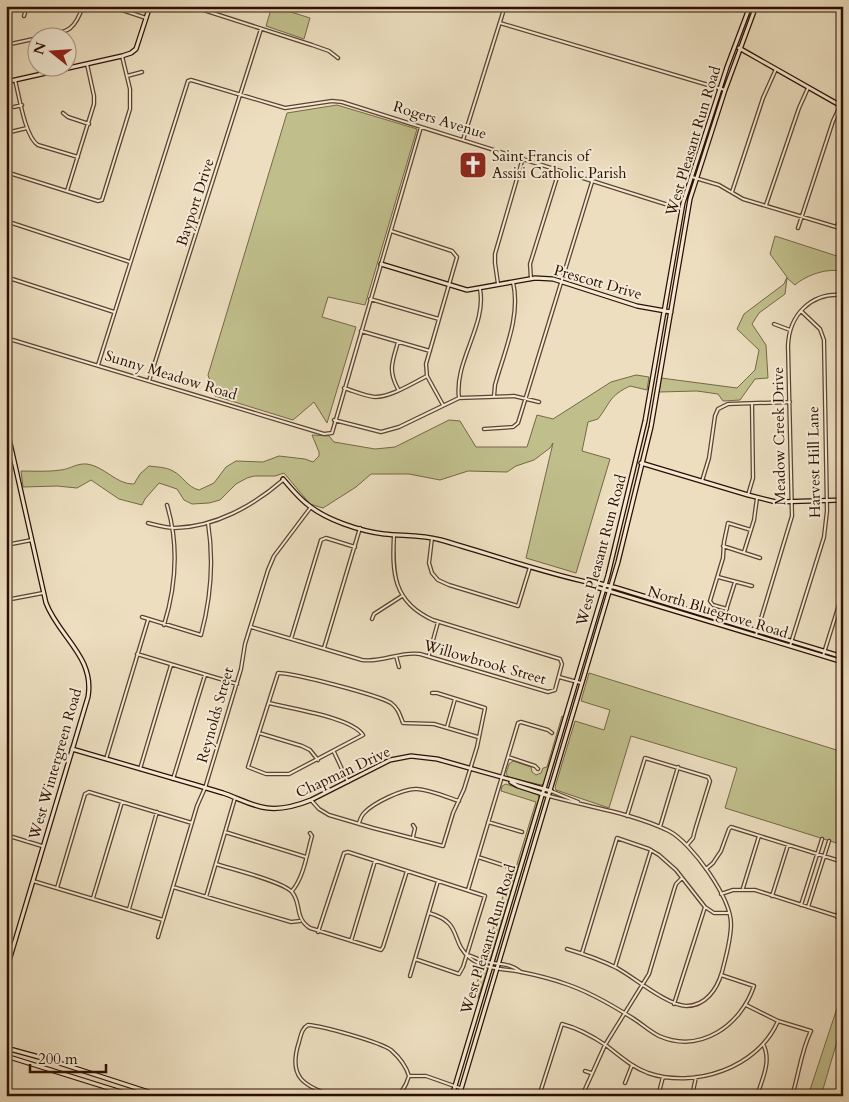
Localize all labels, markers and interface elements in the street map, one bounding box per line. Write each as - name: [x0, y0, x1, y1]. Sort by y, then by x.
- north arrow: [28, 28, 78, 78]
- text: N: [29, 40, 51, 57]
- street label: West Pleasant Run Road: [660, 63, 725, 220]
- street label: Rogers Avenue: [391, 96, 489, 144]
- place label: Saint Francis of Assisi Catholic Parish: [492, 146, 627, 183]
- church icon: Saint Francis of Assisi Catholic Parish: [458, 150, 488, 180]
- street label: Bayport Drive: [171, 155, 219, 248]
- street label: Prescott Drive: [552, 260, 645, 304]
- street label: Sunny Meadow Road: [102, 345, 240, 405]
- street label: Meadow Creek Drive: [768, 366, 790, 505]
- street label: Harvest Hill Lane: [803, 406, 825, 518]
- street label: West Pleasant Run Road: [571, 472, 631, 629]
- street label: North Bluegrove Road: [645, 581, 791, 643]
- street label: Willowbrook Street: [421, 635, 549, 689]
- street label: Reynolds Street: [192, 665, 238, 765]
- street label: West Wintergreen Road: [24, 686, 86, 843]
- street label: Chapman Drive: [292, 741, 394, 803]
- street label: West Pleasant Run Road: [455, 861, 520, 1018]
- scale bar: [30, 1042, 106, 1074]
- text: 200 m: [38, 1049, 78, 1069]

